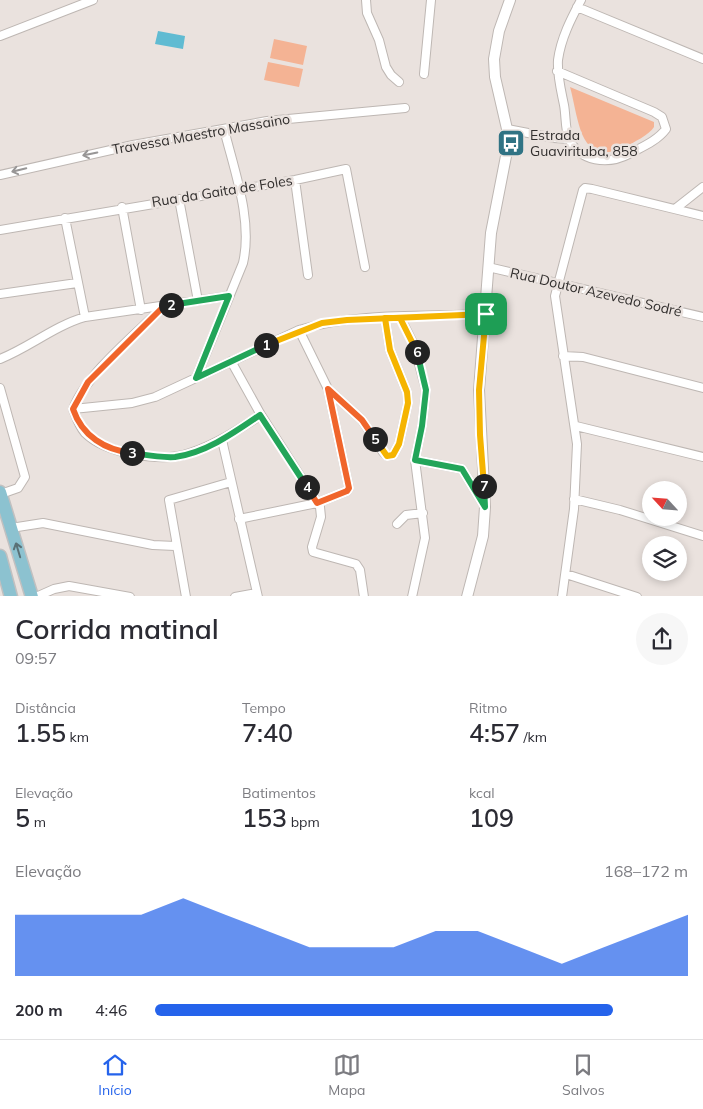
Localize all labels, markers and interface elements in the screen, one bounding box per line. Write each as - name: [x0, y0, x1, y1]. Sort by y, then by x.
- street label: Travessa Maestro Massaino: [111, 109, 291, 159]
- place label: Estrada Guavirituba, 858: [530, 126, 638, 160]
- bus stop icon: Estrada Guavirituba, 858: [496, 128, 526, 158]
- one-way arrow: [82, 150, 98, 159]
- one-way arrow: [11, 166, 27, 176]
- street label: Rua da Gaita de Foles: [150, 171, 294, 211]
- street label: Rua Doutor Azevedo Sodré: [508, 263, 684, 321]
- pin: 2: [158, 292, 184, 318]
- pin: [465, 293, 507, 335]
- text: 2: [167, 296, 176, 314]
- icon: arrive: [472, 300, 500, 328]
- pin: 1: [254, 332, 278, 358]
- text: 1: [262, 336, 271, 354]
- pin: 6: [404, 340, 430, 364]
- text: 6: [413, 343, 422, 361]
- pin: 5: [362, 426, 388, 452]
- text: 5: [371, 430, 380, 448]
- pin: 3: [120, 440, 144, 466]
- text: 3: [128, 444, 137, 462]
- pin: 4: [294, 474, 320, 500]
- pin: 7: [472, 474, 496, 498]
- text: 7: [480, 477, 489, 495]
- text: 4: [303, 478, 312, 496]
- north arrow: [642, 481, 688, 526]
- map controls: [642, 481, 687, 581]
- button: layers: [642, 536, 687, 581]
- one-way arrow: [12, 542, 22, 558]
- text: Corrida matinal: [15, 611, 219, 646]
- button: share: [636, 613, 688, 665]
- text: 09:57: [15, 648, 57, 668]
- text: Distância: [15, 699, 76, 717]
- text: Tempo: [242, 699, 286, 717]
- text: Ritmo: [469, 699, 507, 717]
- text: 1.55: [15, 717, 66, 748]
- text: 7:40: [242, 717, 293, 748]
- text: 4:57: [469, 717, 520, 748]
- text: km: [66, 728, 89, 746]
- text: /km: [520, 728, 547, 746]
- text: Elevação: [15, 784, 73, 802]
- text: Batimentos: [242, 784, 316, 802]
- text: kcal: [469, 784, 495, 802]
- text: 5: [15, 802, 30, 833]
- text: 153: [242, 802, 287, 833]
- text: 109: [469, 802, 514, 833]
- text: m: [30, 813, 46, 831]
- text: bpm: [287, 813, 320, 831]
- text: Elevação: [15, 861, 81, 881]
- text: 168–172 m: [604, 861, 688, 881]
- text: 200 m: [15, 1000, 63, 1020]
- text: 4:46: [95, 1000, 127, 1020]
- tab: Início: [98, 1051, 132, 1099]
- tab: Mapa: [328, 1051, 365, 1099]
- tab: Salvos: [562, 1051, 605, 1099]

